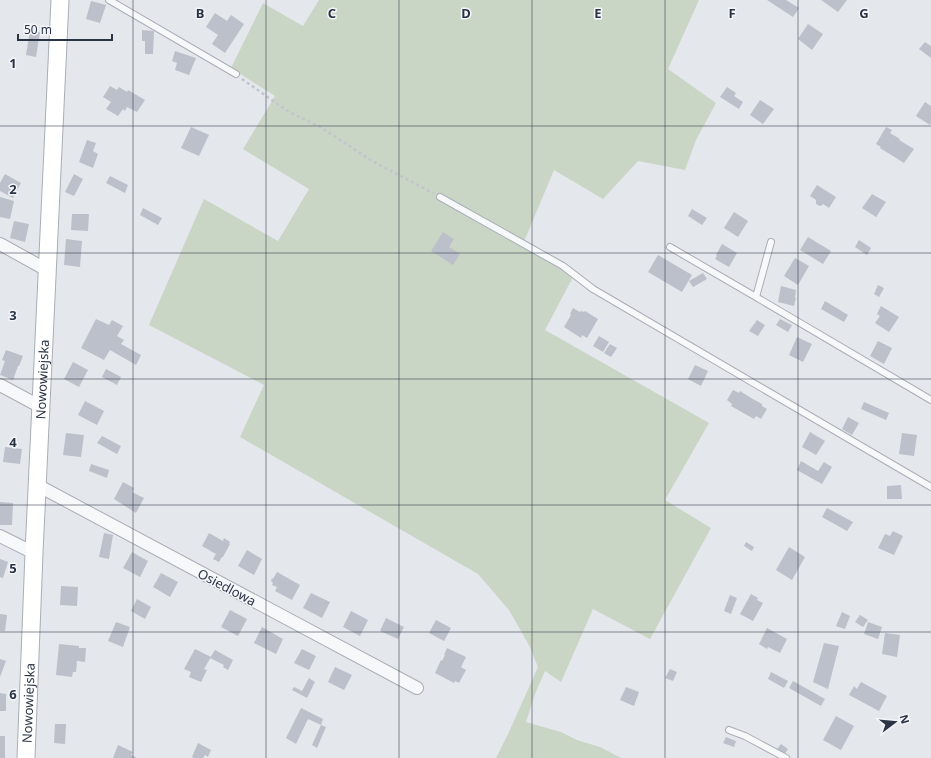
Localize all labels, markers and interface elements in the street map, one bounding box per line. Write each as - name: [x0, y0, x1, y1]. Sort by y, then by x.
- text: B: [196, 4, 204, 22]
- text: C: [328, 4, 336, 22]
- text: D: [461, 4, 471, 22]
- text: E: [594, 4, 602, 22]
- text: F: [728, 4, 736, 22]
- text: G: [859, 4, 869, 22]
- scale bar: [18, 16, 112, 42]
- text: 50 m: [24, 21, 52, 38]
- text: 1: [9, 54, 17, 72]
- text: 2: [9, 180, 17, 198]
- text: 3: [9, 306, 17, 324]
- street label: Nowowiejska: [31, 339, 53, 420]
- text: 4: [9, 433, 17, 451]
- text: 5: [9, 559, 17, 577]
- street label: Osiedlowa: [195, 564, 259, 610]
- street label: Nowowiejska: [18, 663, 39, 743]
- text: 6: [9, 685, 17, 703]
- north arrow: [875, 702, 915, 742]
- text: N: [897, 713, 914, 725]

